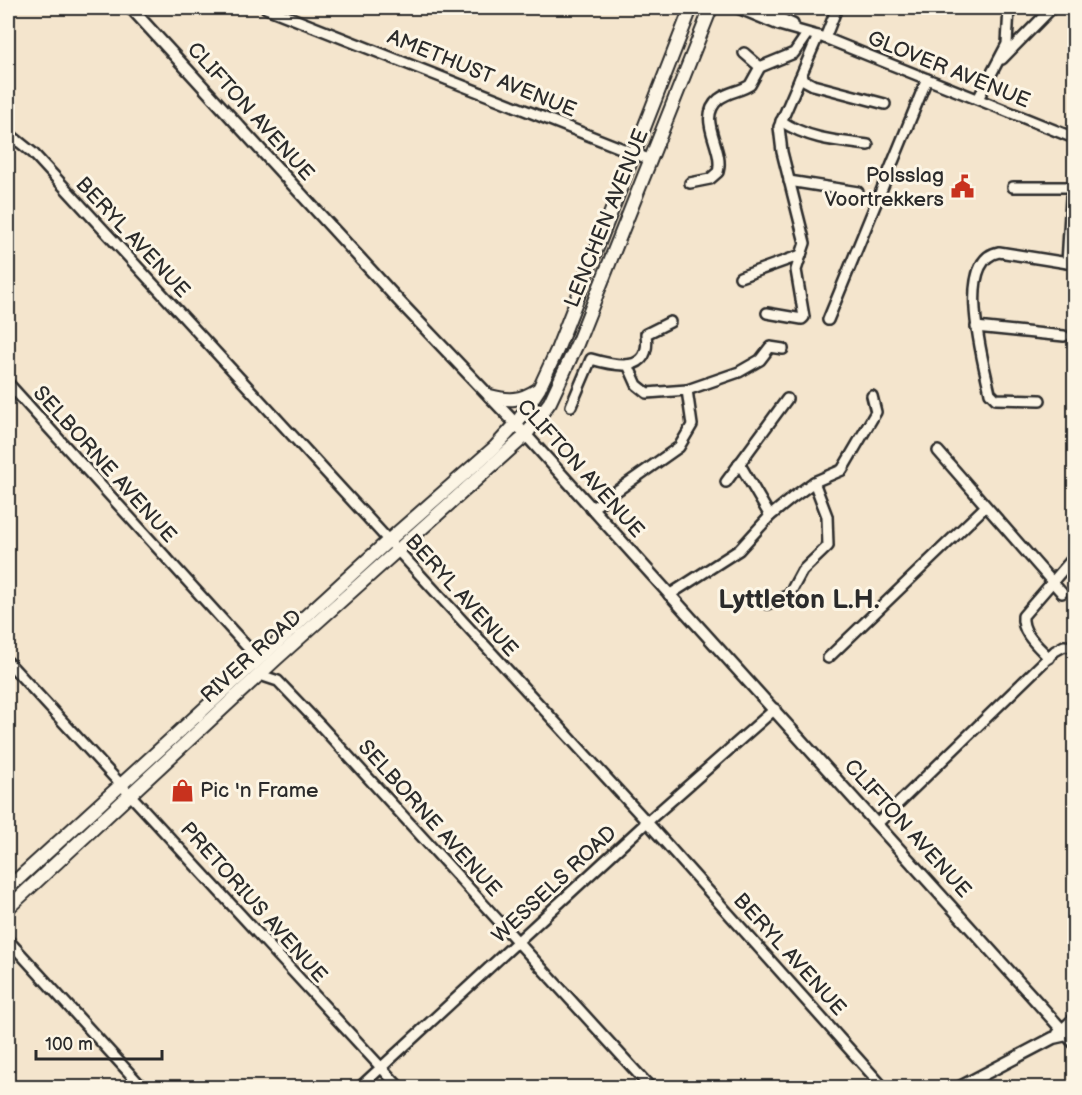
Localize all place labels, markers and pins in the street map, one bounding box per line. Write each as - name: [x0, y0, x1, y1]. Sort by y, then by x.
- place label: Polsslag Voortrekkers: [824, 163, 944, 212]
- public building icon: Polsslag Voortrekkers: [949, 174, 975, 200]
- shop icon: Pic 'n Frame: [169, 777, 195, 803]
- place label: Pic 'n Frame: [200, 778, 319, 803]

